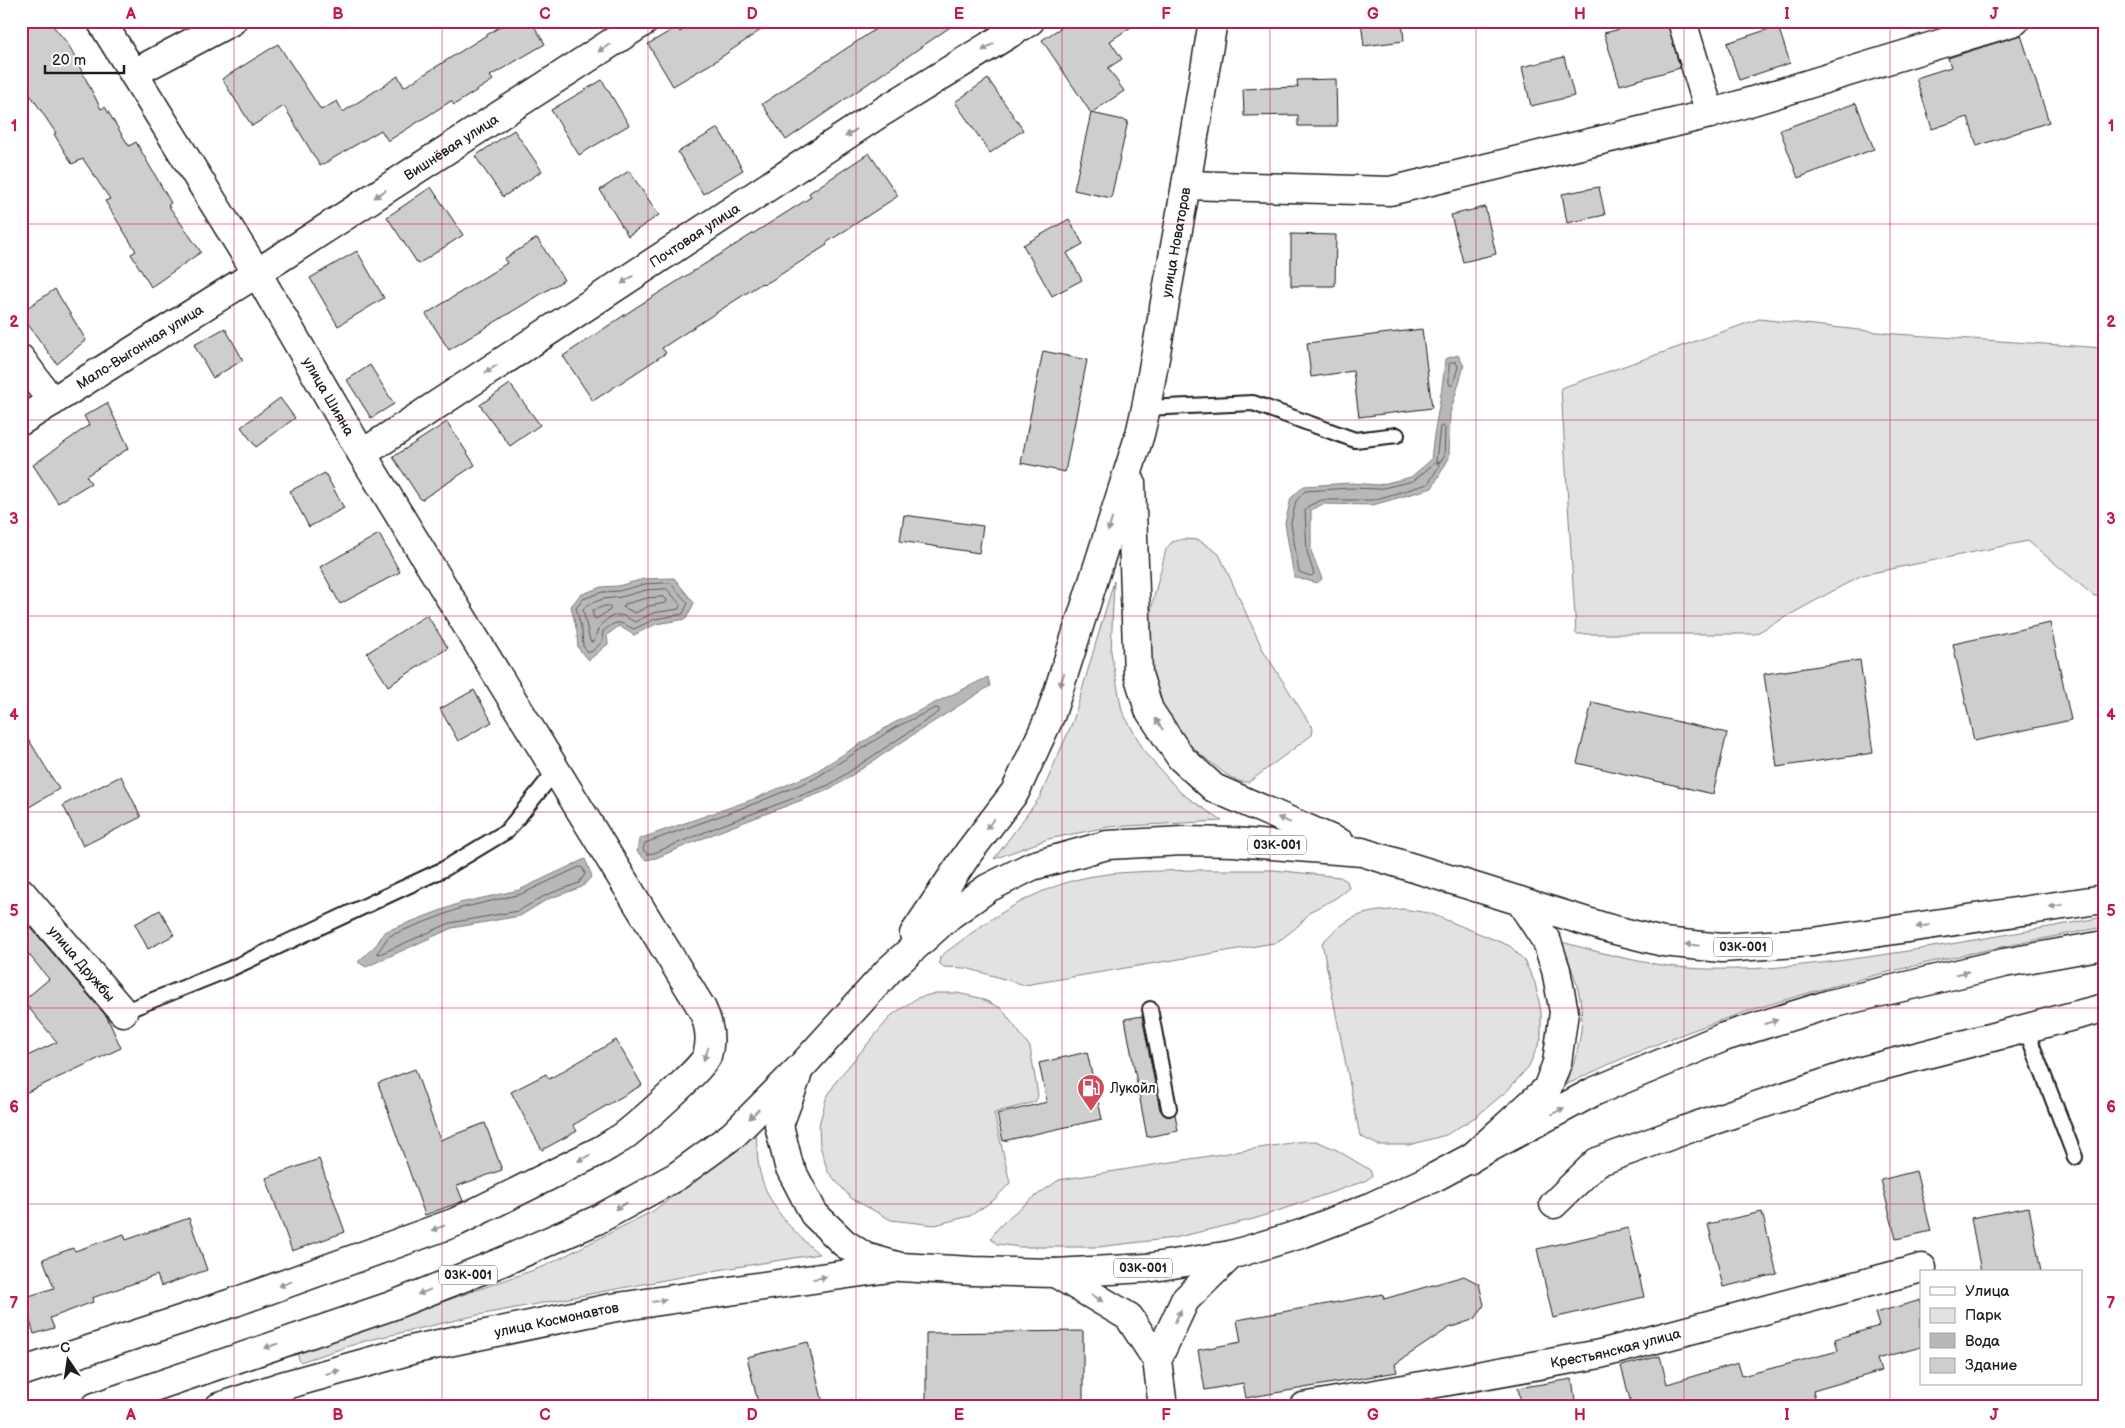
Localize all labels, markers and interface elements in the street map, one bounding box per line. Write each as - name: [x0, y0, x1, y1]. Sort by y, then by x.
- text: A: [125, 5, 136, 24]
- text: B: [332, 5, 344, 24]
- text: C: [539, 5, 551, 24]
- text: D: [746, 5, 758, 24]
- text: E: [954, 5, 964, 24]
- text: F: [1161, 5, 1171, 24]
- text: G: [1367, 5, 1379, 24]
- text: H: [1574, 5, 1586, 24]
- text: I: [1784, 5, 1790, 24]
- text: J: [1990, 5, 1999, 24]
- scale bar: [45, 42, 124, 74]
- one-way arrow: [982, 42, 995, 51]
- one-way arrow: [597, 43, 611, 53]
- text: 20 m: [52, 51, 86, 70]
- street label: Вишнёвая улица: [401, 110, 502, 184]
- text: 1: [11, 117, 17, 136]
- text: 1: [2108, 117, 2114, 136]
- one-way arrow: [844, 128, 857, 137]
- street label: улица Новаторов: [1158, 185, 1195, 299]
- one-way arrow: [373, 189, 386, 198]
- street label: Почтовая улица: [646, 199, 744, 271]
- one-way arrow: [620, 275, 634, 285]
- street label: Мало-Выгонная улица: [73, 301, 207, 393]
- text: 2: [9, 313, 19, 332]
- text: 2: [2106, 313, 2116, 332]
- street label: улица Шияна: [299, 354, 358, 440]
- one-way arrow: [485, 364, 498, 374]
- text: 3: [9, 510, 19, 529]
- text: 3: [2106, 510, 2116, 529]
- one-way arrow: [1106, 517, 1113, 532]
- one-way arrow: [1057, 672, 1065, 687]
- text: 4: [9, 706, 19, 725]
- text: 4: [2106, 706, 2116, 725]
- one-way arrow: [1154, 717, 1163, 731]
- one-way arrow: [1277, 815, 1291, 823]
- one-way arrow: [985, 817, 996, 830]
- road number: 03К-001: [1248, 836, 1306, 854]
- text: 5: [9, 902, 19, 921]
- text: 5: [2106, 902, 2116, 921]
- one-way arrow: [2047, 903, 2063, 911]
- street label: улица Дружбы: [44, 922, 119, 1005]
- one-way arrow: [1914, 923, 1930, 931]
- road number: 03К-001: [1714, 938, 1772, 956]
- one-way arrow: [1683, 941, 1699, 949]
- one-way arrow: [1954, 969, 1969, 977]
- one-way arrow: [1763, 1018, 1778, 1026]
- one-way arrow: [702, 1047, 710, 1062]
- fuel station icon: Лукойл: [1076, 1073, 1106, 1112]
- place label: Лукойл: [1109, 1080, 1156, 1097]
- text: 6: [9, 1098, 19, 1117]
- text: 6: [2106, 1098, 2116, 1117]
- one-way arrow: [1550, 1107, 1565, 1115]
- one-way arrow: [748, 1108, 760, 1120]
- one-way arrow: [577, 1154, 591, 1162]
- one-way arrow: [615, 1202, 628, 1211]
- one-way arrow: [430, 1225, 445, 1233]
- road number: 03К-001: [1114, 1258, 1172, 1278]
- road number: 03К-001: [439, 1266, 497, 1284]
- legend: [1920, 1270, 2082, 1386]
- one-way arrow: [812, 1274, 828, 1282]
- one-way arrow: [277, 1280, 292, 1288]
- text: Улица: [1965, 1282, 2010, 1301]
- one-way arrow: [417, 1289, 432, 1297]
- text: 7: [10, 1294, 19, 1313]
- one-way arrow: [1090, 1294, 1103, 1303]
- text: 7: [2107, 1294, 2116, 1313]
- one-way arrow: [651, 1296, 667, 1304]
- street label: улица Космонавтов: [493, 1299, 621, 1341]
- text: Парк: [1965, 1306, 2002, 1325]
- one-way arrow: [1174, 1309, 1182, 1323]
- street label: Крестьянская улица: [1549, 1325, 1683, 1372]
- text: Вода: [1965, 1332, 2000, 1351]
- north arrow: [42, 1336, 92, 1386]
- text: С: [59, 1338, 72, 1357]
- one-way arrow: [263, 1342, 278, 1350]
- text: Здание: [1965, 1356, 2017, 1375]
- one-way arrow: [325, 1367, 340, 1375]
- text: A: [125, 1406, 136, 1425]
- text: B: [332, 1406, 344, 1425]
- text: C: [539, 1406, 551, 1425]
- text: D: [746, 1406, 758, 1425]
- text: E: [954, 1406, 964, 1425]
- text: F: [1161, 1406, 1171, 1425]
- text: G: [1367, 1406, 1379, 1425]
- text: H: [1574, 1406, 1586, 1425]
- text: I: [1784, 1406, 1790, 1425]
- text: J: [1990, 1406, 1999, 1425]

